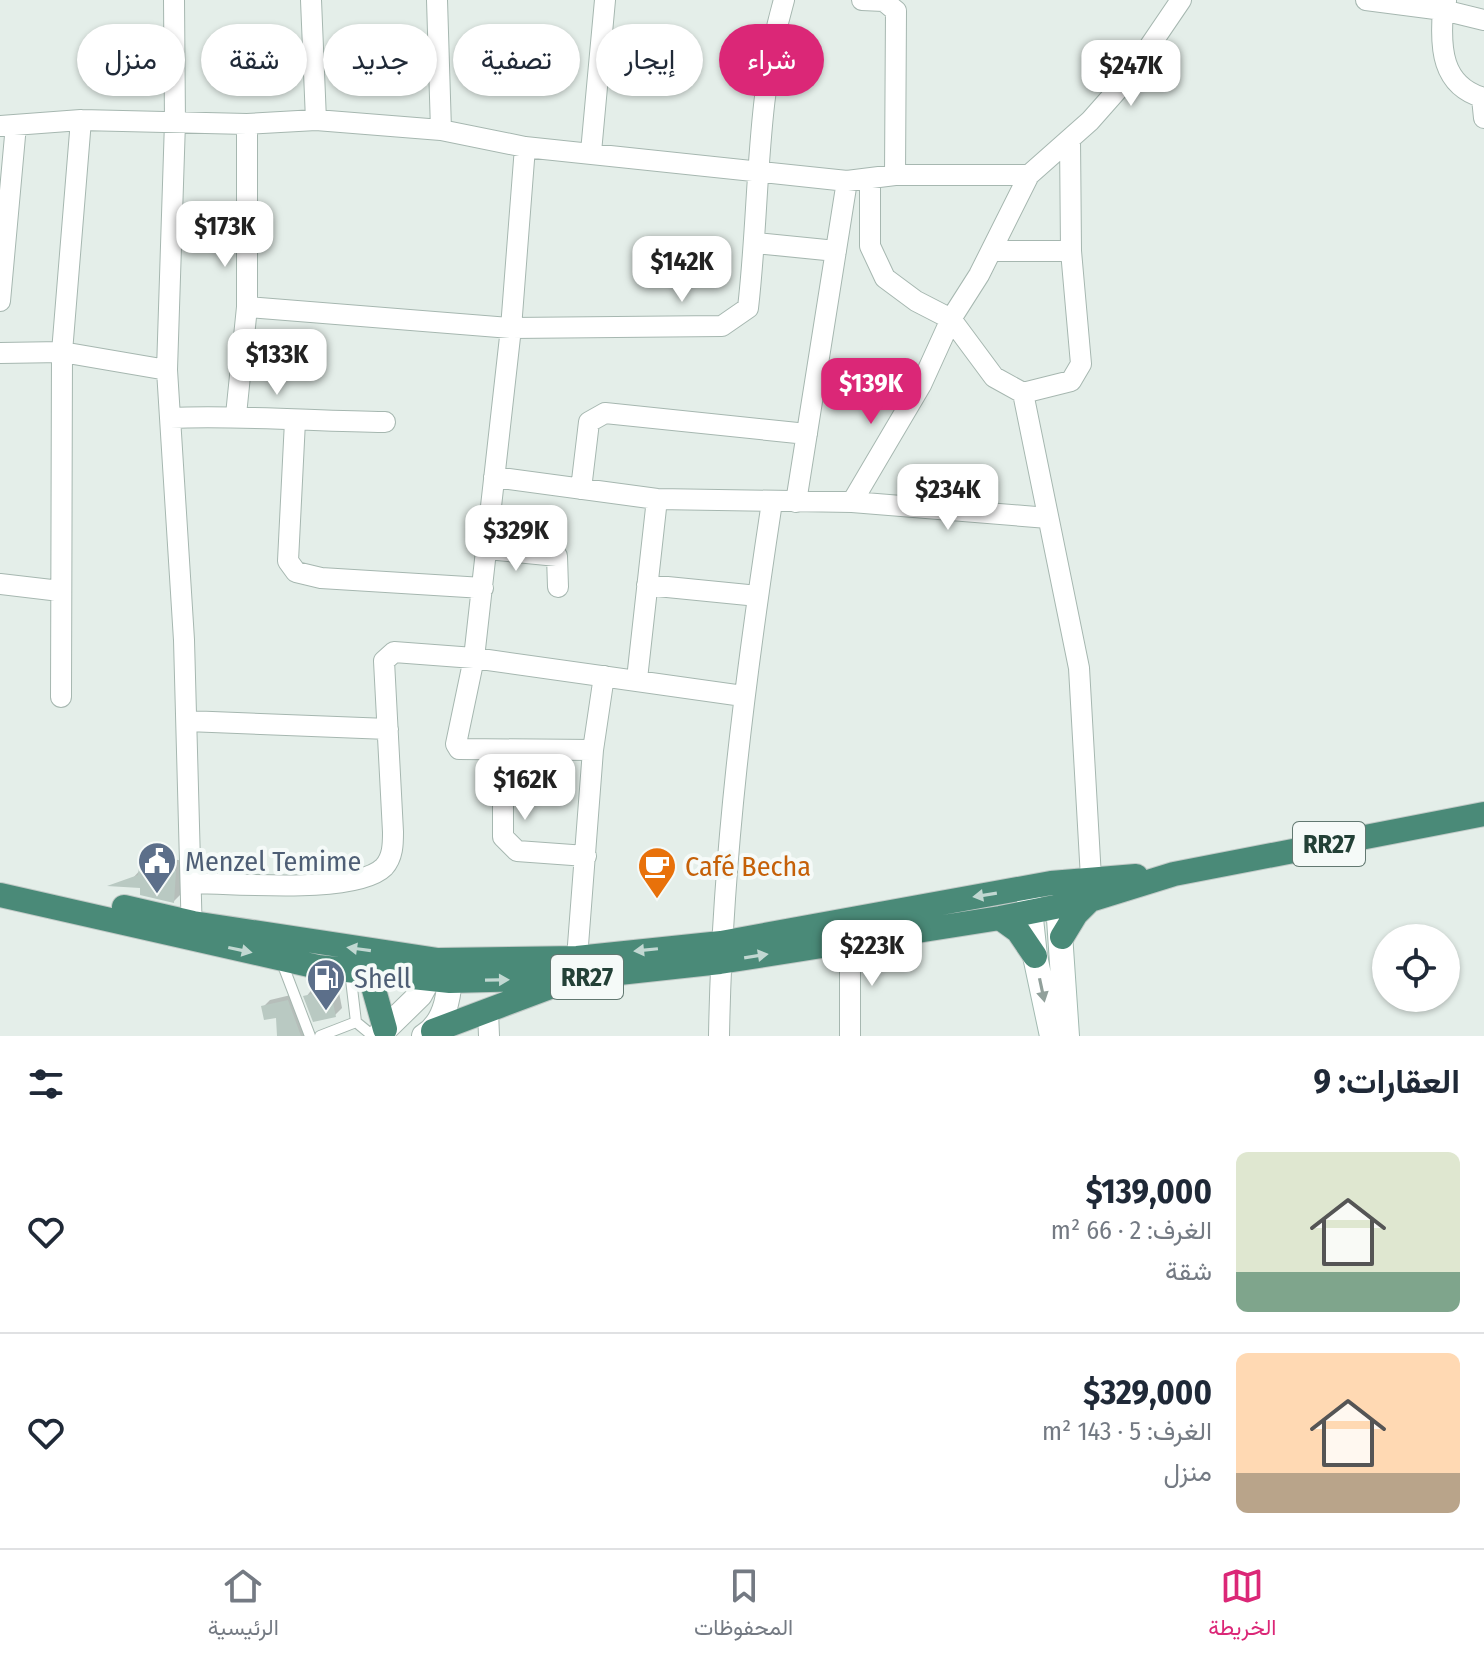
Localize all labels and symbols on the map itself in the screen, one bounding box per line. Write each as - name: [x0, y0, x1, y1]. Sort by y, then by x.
- pin: $247K: [1075, 40, 1187, 108]
- pin: $173K: [169, 201, 281, 269]
- pin: $142K: [626, 236, 738, 304]
- pin: $133K: [221, 329, 333, 397]
- pin: $139K: [815, 358, 927, 426]
- pin: $234K: [892, 464, 1004, 532]
- pin: $329K: [460, 505, 572, 573]
- pin: $162K: [469, 754, 581, 822]
- road number: RR27: [1293, 822, 1365, 866]
- public building icon: Menzel Temime: [136, 840, 178, 895]
- place label: Menzel Temime: [185, 845, 361, 878]
- cafe icon: Café Becha: [636, 845, 678, 900]
- place label: Café Becha: [685, 850, 811, 883]
- one-way arrow: [973, 889, 998, 902]
- pin: $223K: [816, 920, 928, 988]
- one-way arrow: [346, 942, 371, 955]
- one-way arrow: [227, 944, 252, 957]
- one-way arrow: [633, 944, 658, 957]
- one-way arrow: [743, 949, 768, 962]
- road number: RR27: [551, 955, 623, 999]
- fuel station icon: Shell: [305, 957, 347, 1012]
- place label: Shell: [354, 962, 411, 995]
- one-way arrow: [485, 974, 510, 986]
- one-way arrow: [1036, 978, 1049, 1003]

